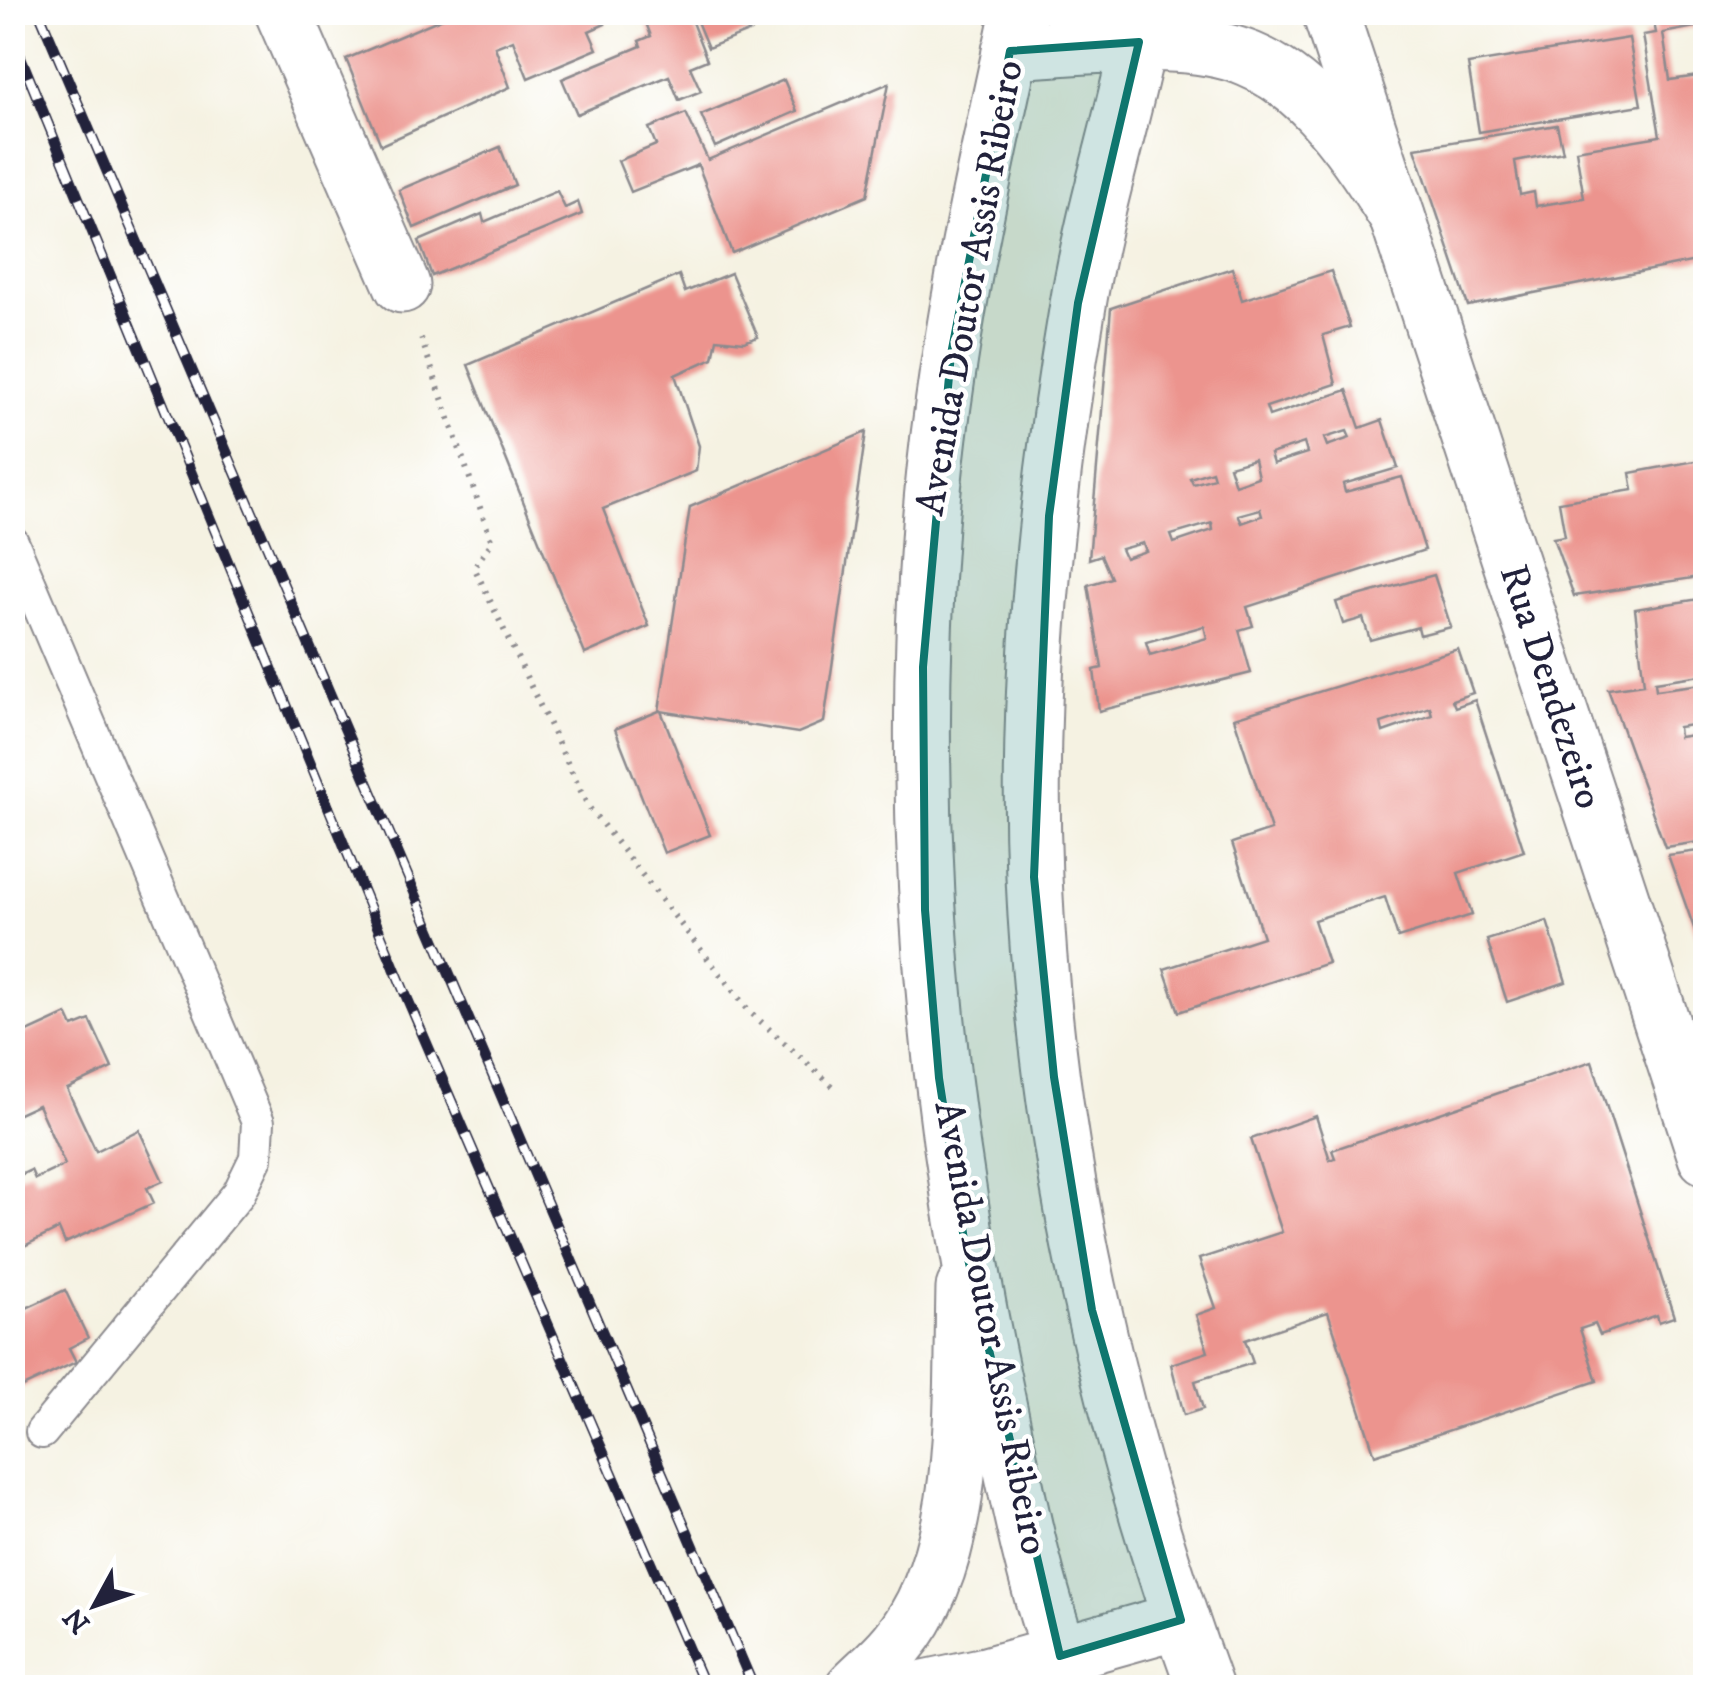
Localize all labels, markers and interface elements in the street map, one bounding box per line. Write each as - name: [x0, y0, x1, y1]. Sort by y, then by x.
- street label: Avenida Doutor Assis Ribeiro: [906, 57, 1036, 519]
- street label: Rua Dendezeiro: [1487, 559, 1613, 815]
- street label: Avenida Doutor Assis Ribeiro: [921, 1097, 1059, 1559]
- north arrow: [45, 1555, 145, 1655]
- text: N: [56, 1600, 98, 1640]

